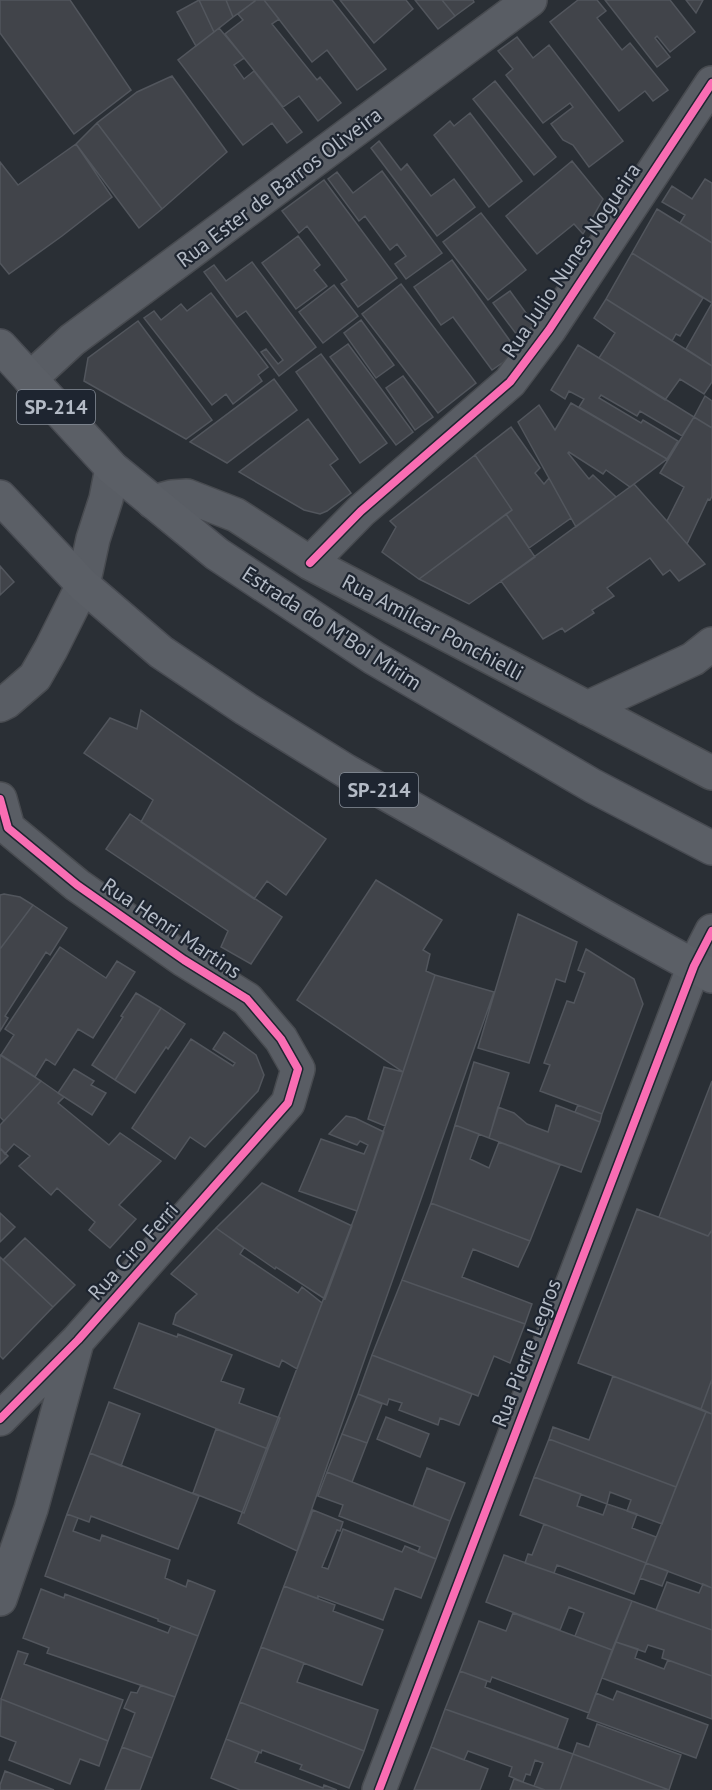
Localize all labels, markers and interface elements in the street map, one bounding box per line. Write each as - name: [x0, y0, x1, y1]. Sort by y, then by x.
- street label: Rua Ester de Barros Oliveira: [171, 101, 387, 273]
- street label: Rua Julio Nunes Nogueira: [496, 157, 646, 363]
- road number: SP-214: [17, 390, 95, 424]
- street label: Estrada do M'Boi Mirim: [237, 560, 427, 696]
- street label: Rua Amílcar Ponchielli: [338, 568, 528, 686]
- road number: SP-214: [340, 773, 418, 807]
- street label: Rua Henri Martins: [97, 871, 247, 985]
- street label: Rua Ciro Ferri: [82, 1196, 184, 1306]
- street label: Rua Pierre Legros: [485, 1275, 567, 1431]

